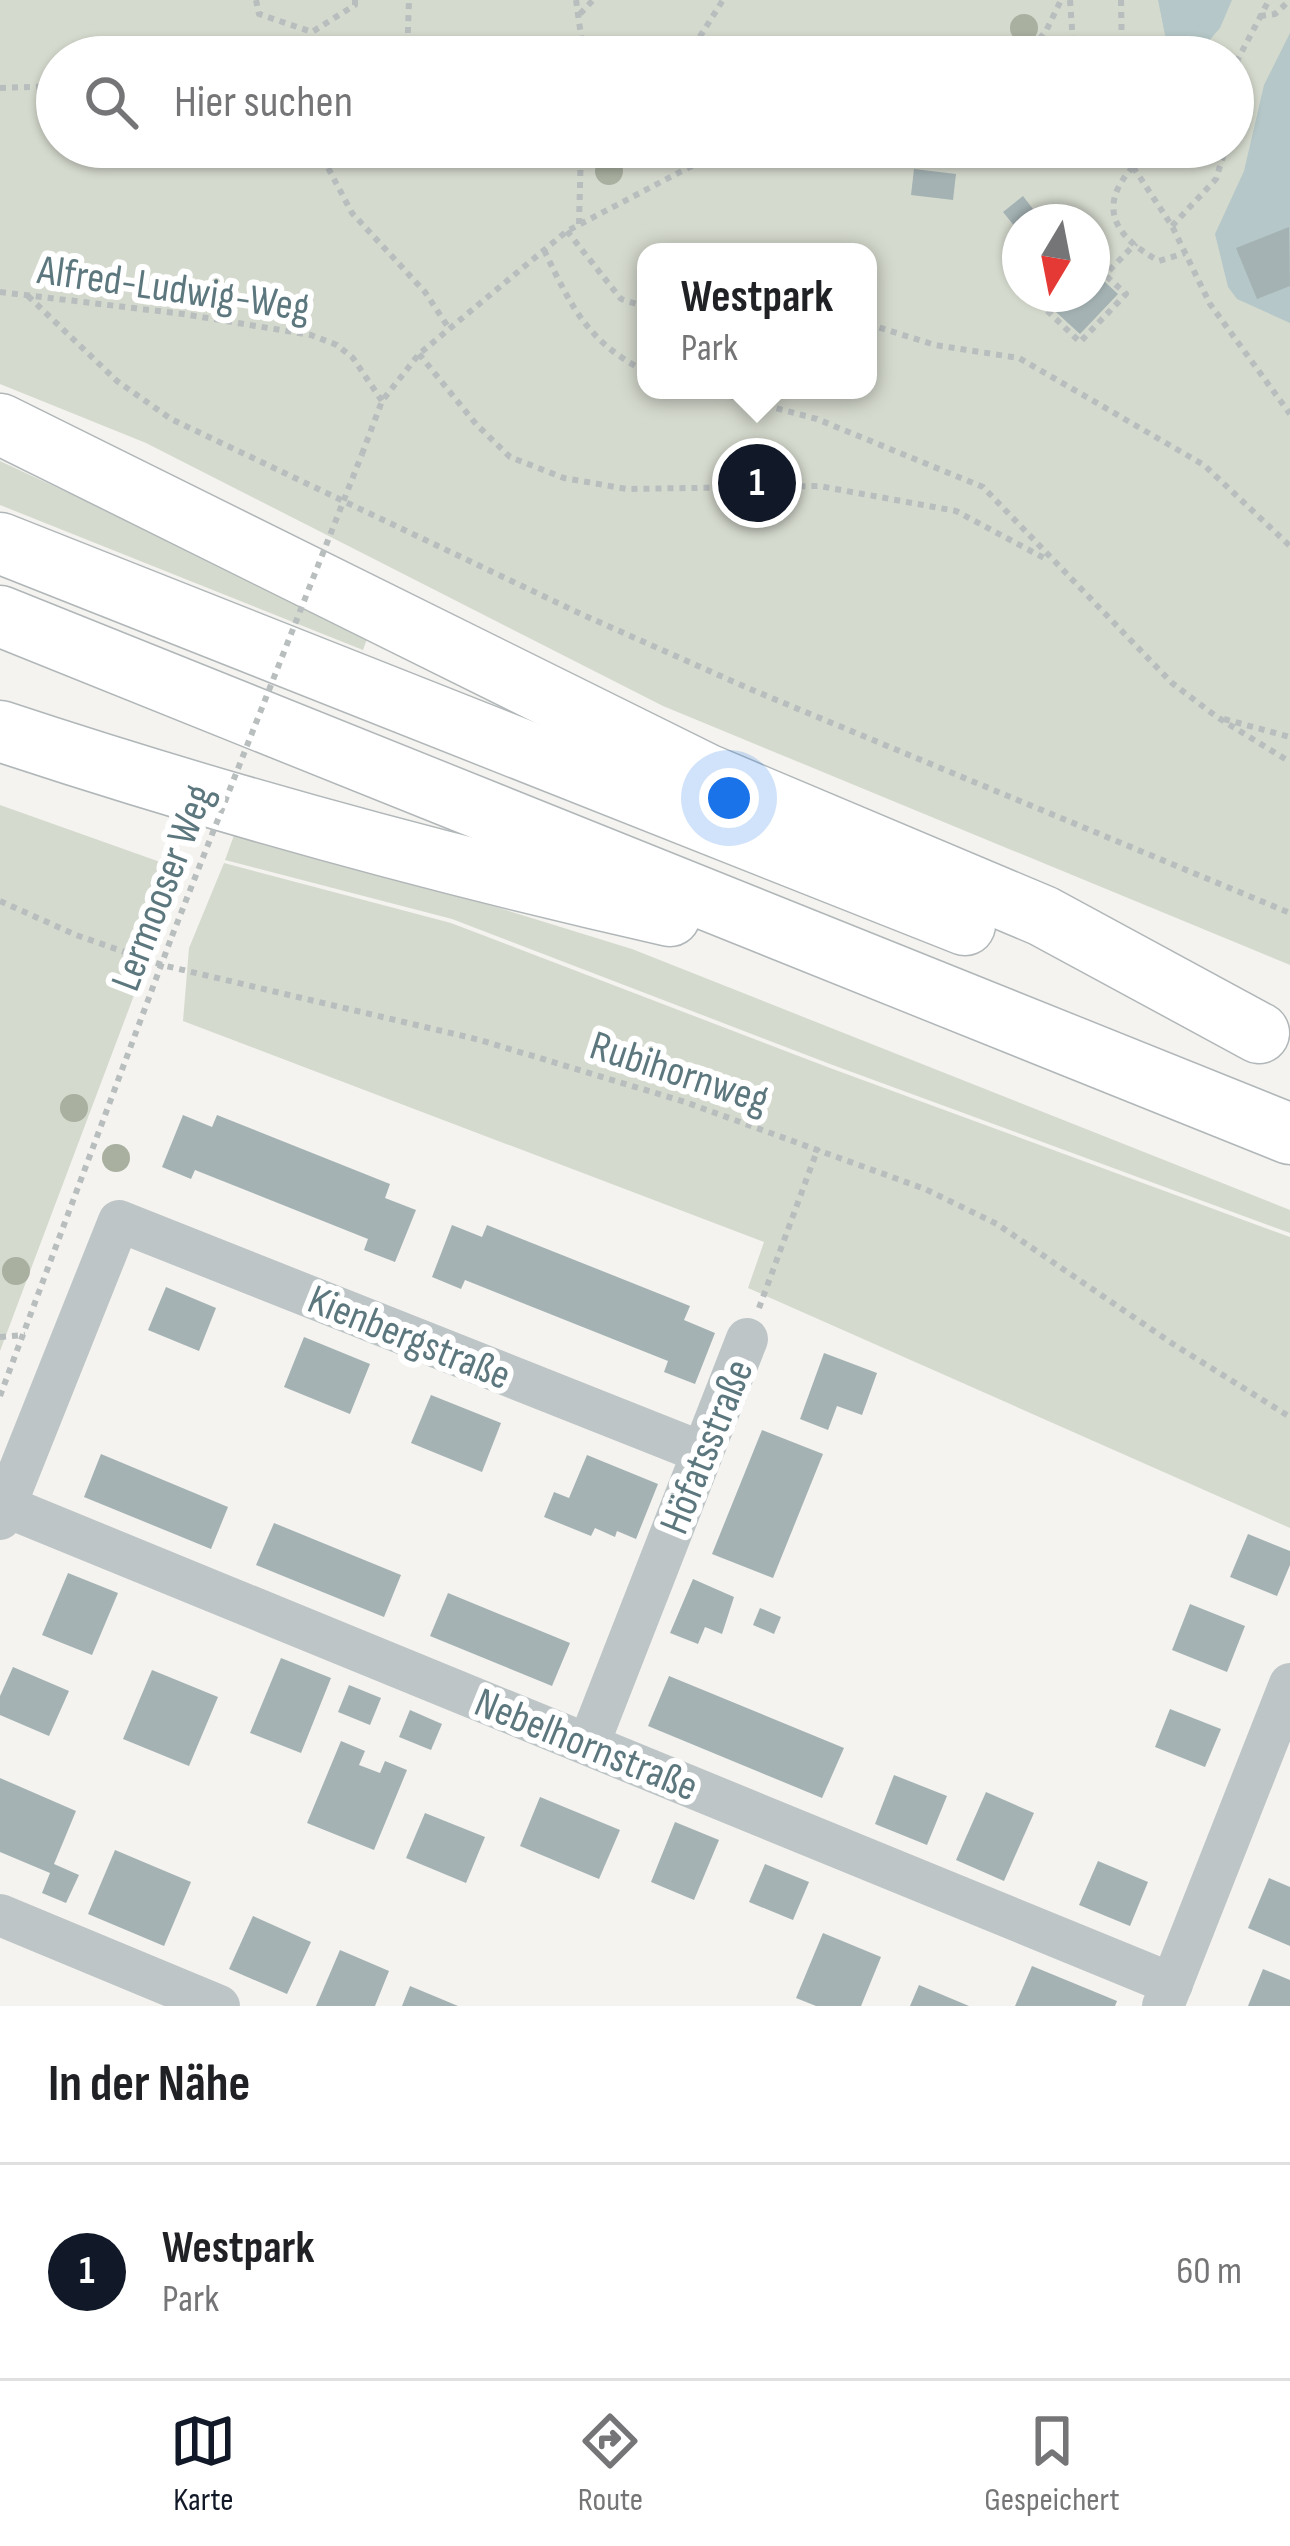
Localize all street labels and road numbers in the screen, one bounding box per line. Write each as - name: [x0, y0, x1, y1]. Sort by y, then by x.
- street label: Alfred-Ludwig-Weg: [33, 245, 313, 334]
- street label: Lermooser Weg: [101, 778, 226, 998]
- street label: Rubihornweg: [584, 1021, 775, 1126]
- street label: Kienbergstraße: [300, 1275, 518, 1402]
- street label: Höfatsstraße: [649, 1352, 765, 1542]
- street label: Nebelhornstraße: [467, 1678, 705, 1813]

